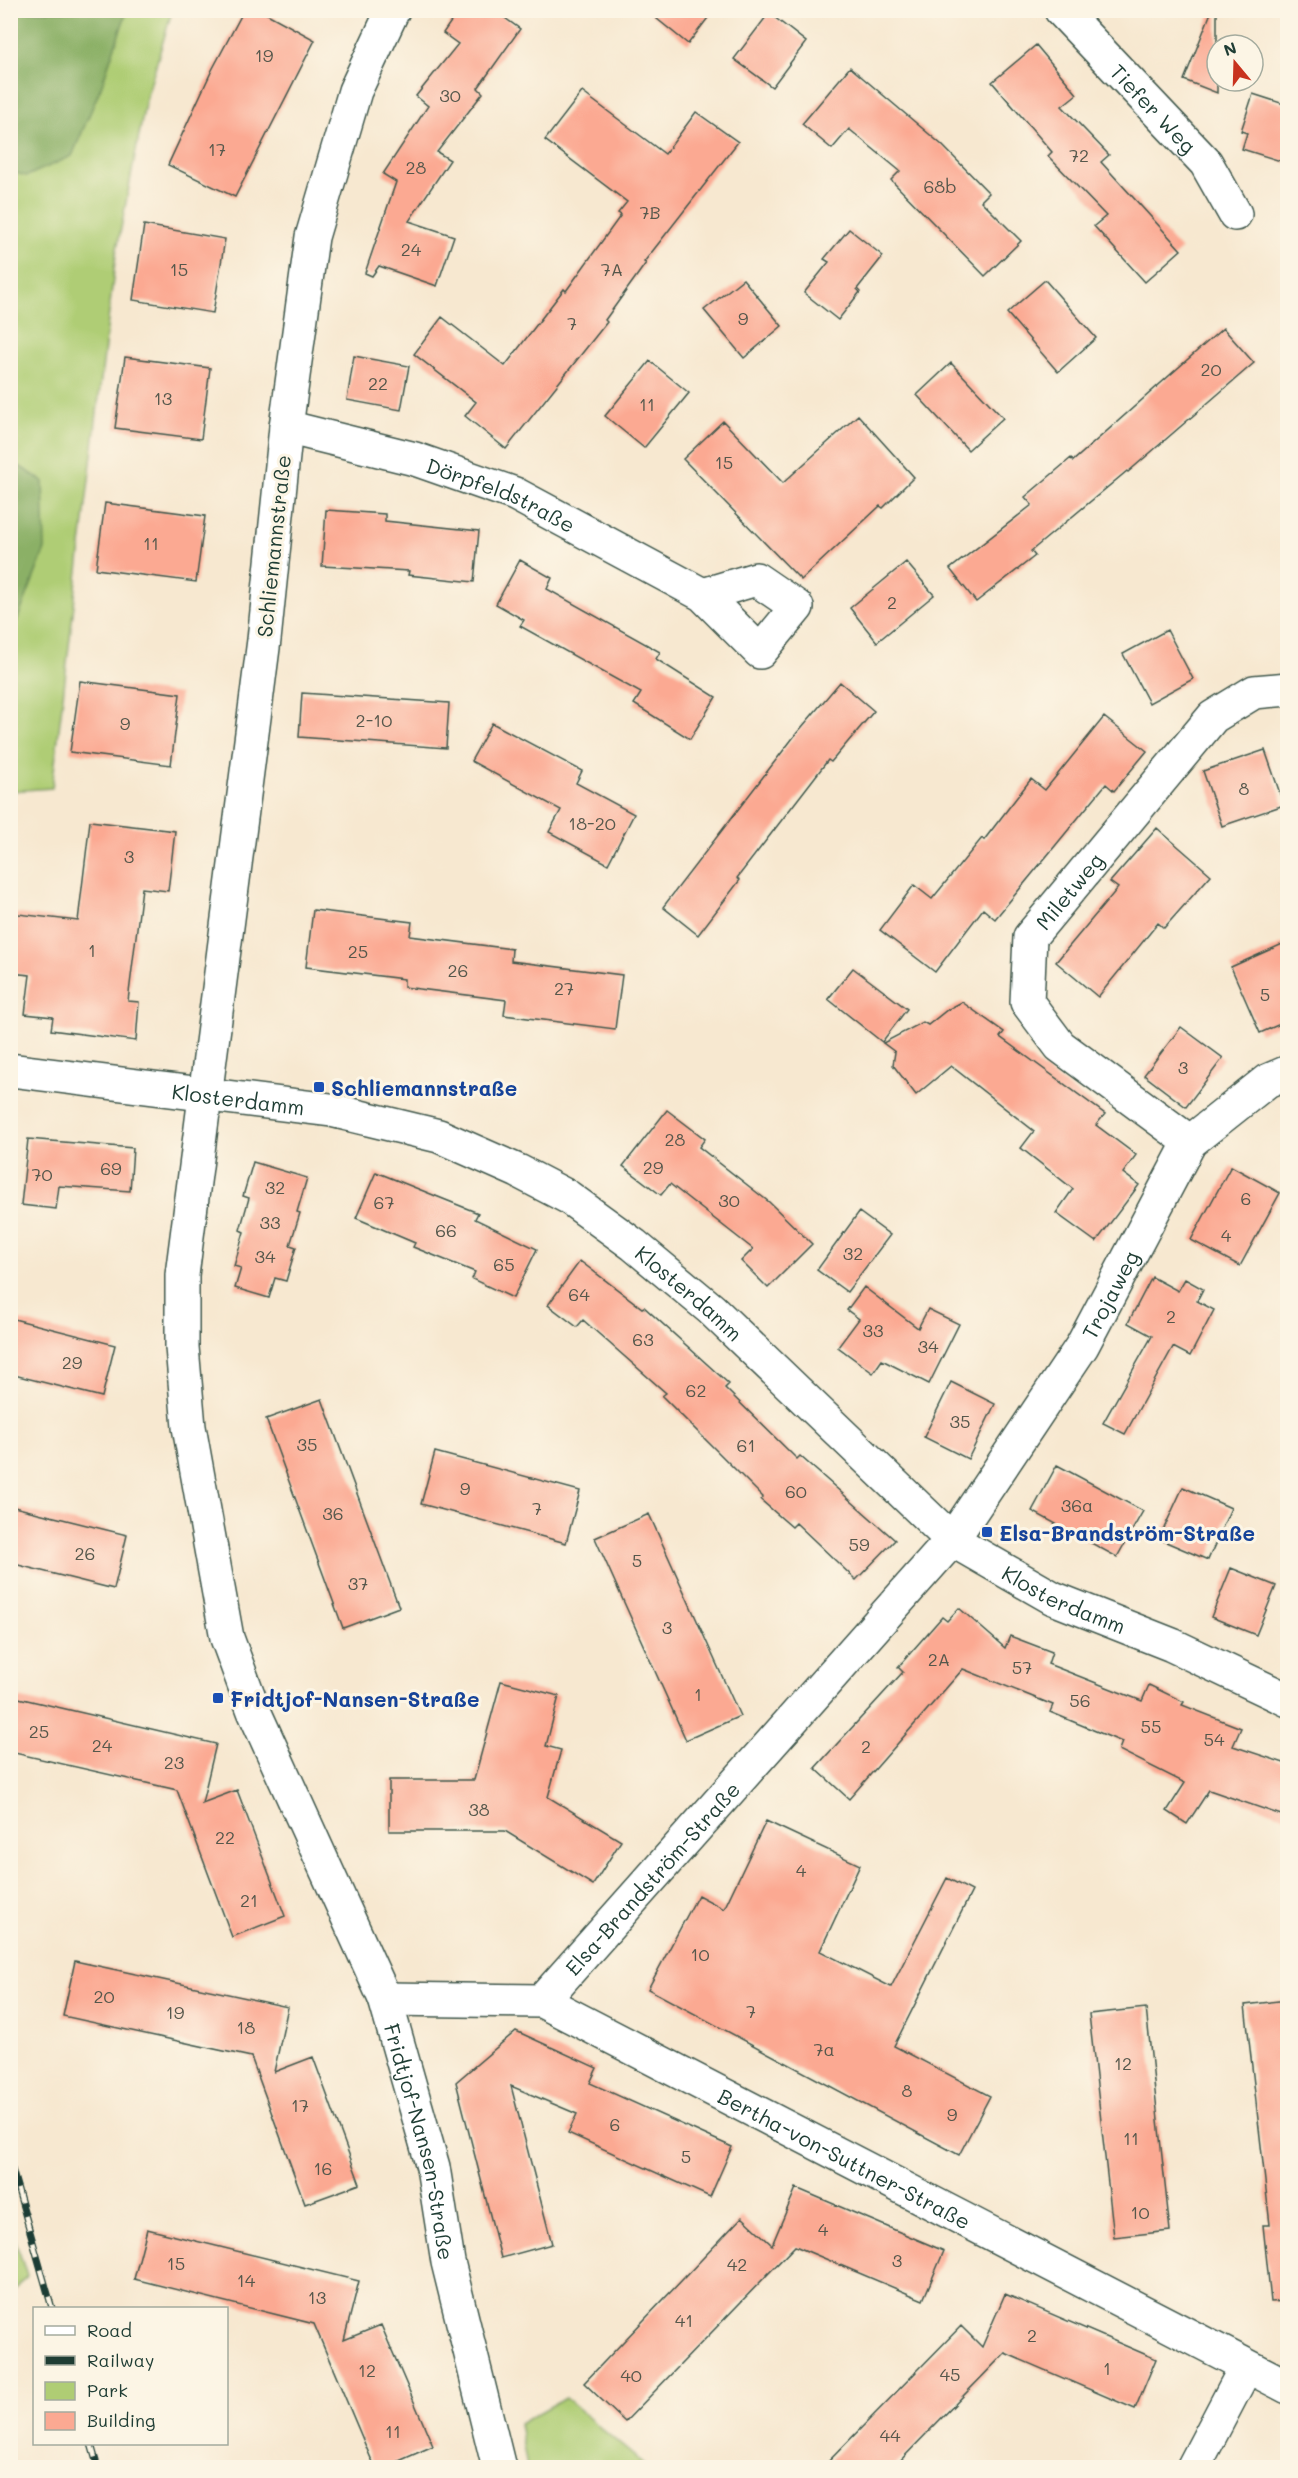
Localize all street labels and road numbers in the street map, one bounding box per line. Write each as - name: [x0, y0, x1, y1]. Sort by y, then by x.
- street label: Tiefer Weg: [1105, 58, 1203, 158]
- street label: Dörpfeldstraße: [423, 451, 580, 538]
- street label: Schliemannstraße: [250, 453, 296, 639]
- street label: Miletweg: [1029, 847, 1108, 935]
- street label: Klosterdamm: [170, 1077, 306, 1120]
- street label: Klosterdamm: [630, 1239, 749, 1346]
- street label: Trojaweg: [1075, 1245, 1144, 1343]
- street label: Klosterdamm: [998, 1558, 1130, 1639]
- street label: Elsa-Brandström-Straße: [558, 1775, 745, 1980]
- street label: Fridtjof-Nansen-Straße: [379, 2020, 461, 2262]
- street label: Bertha-von-Suttner-Straße: [714, 2081, 976, 2234]

